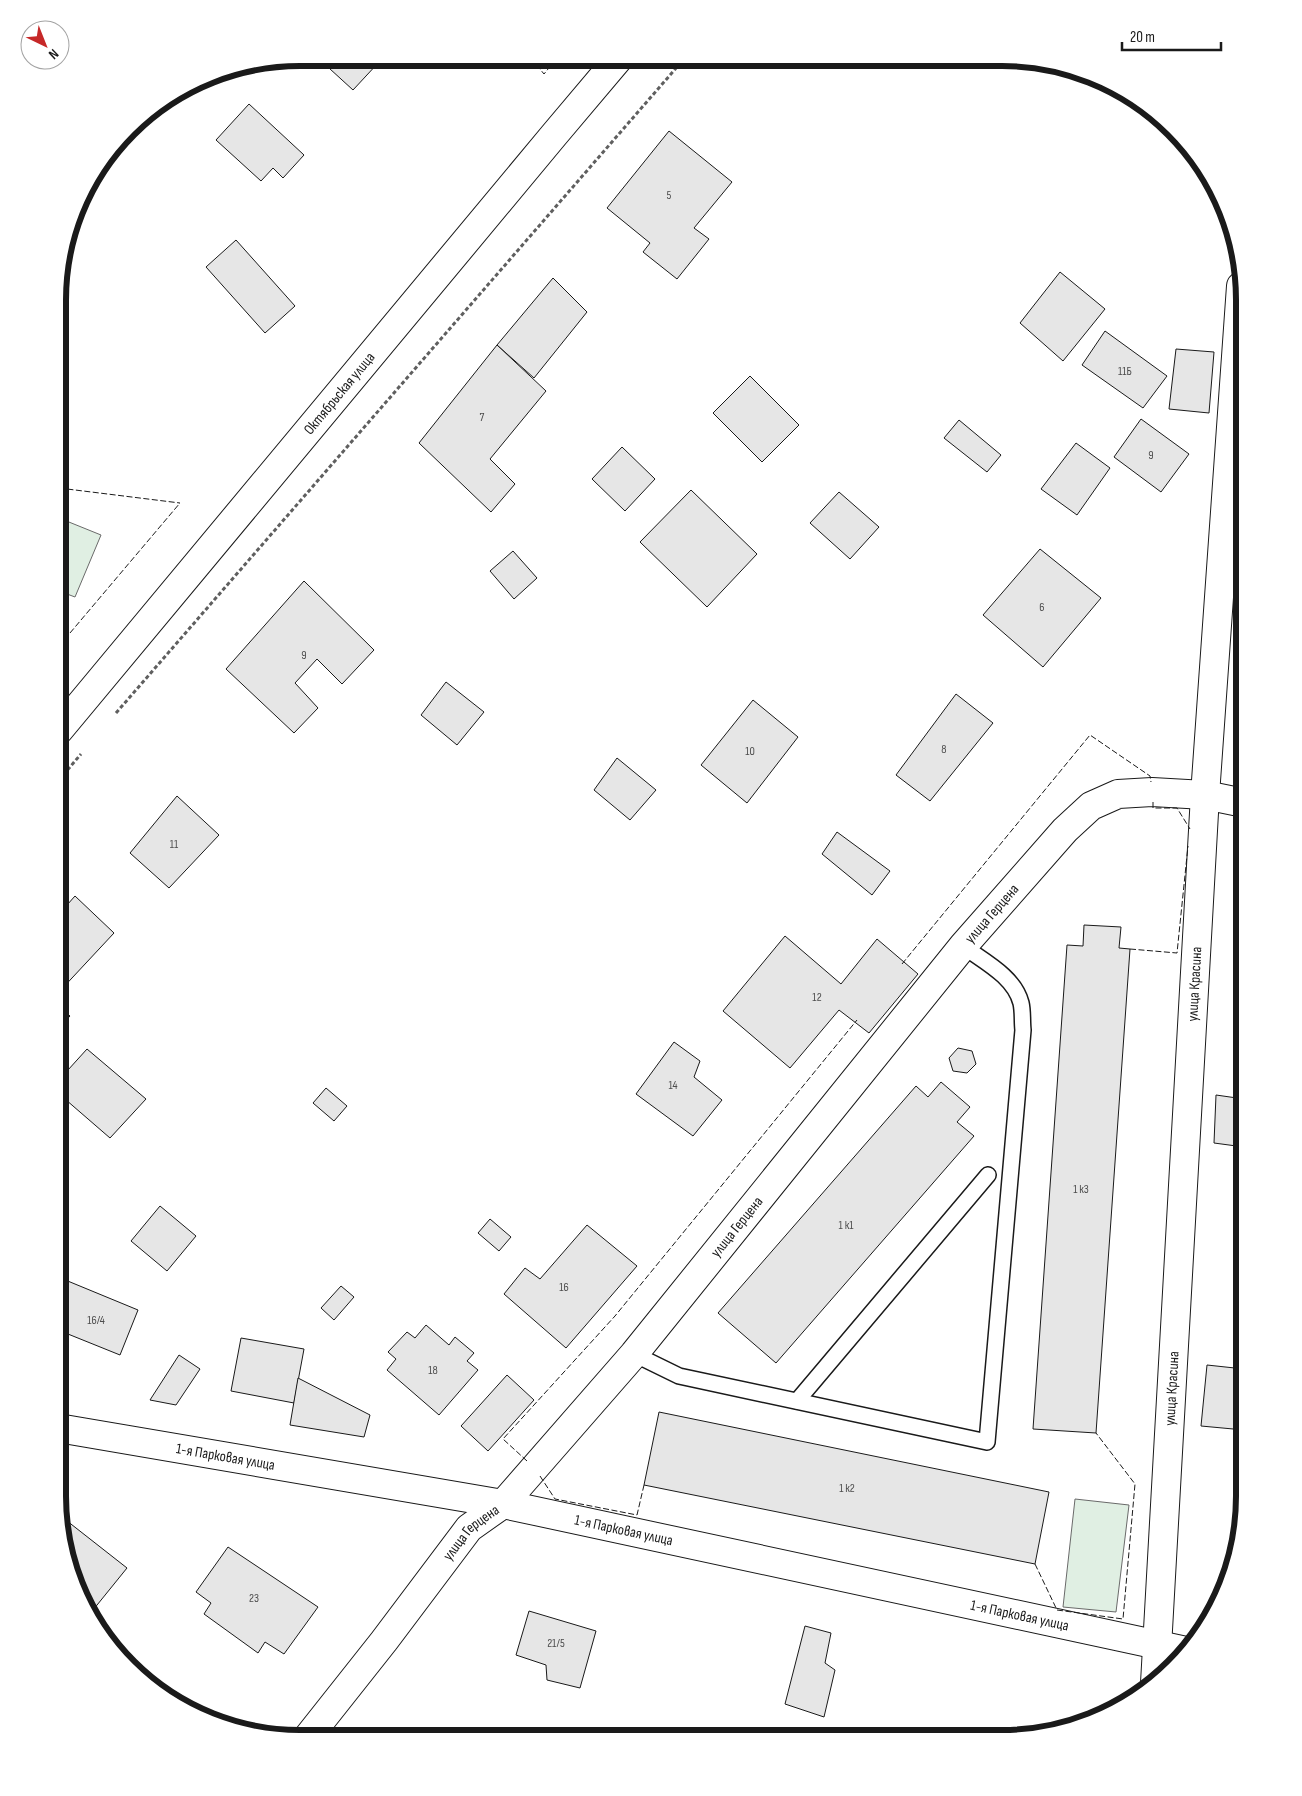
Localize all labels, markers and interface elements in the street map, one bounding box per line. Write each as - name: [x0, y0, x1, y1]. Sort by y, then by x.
- north arrow: [20, 20, 70, 70]
- scale bar: [1122, 20, 1221, 52]
- text: 20 m: [1130, 28, 1155, 47]
- text: N: [45, 45, 62, 63]
- house number: 5: [667, 188, 672, 203]
- street label: Октябрьская улица: [299, 348, 379, 438]
- house number: 11Б: [1118, 364, 1132, 379]
- house number: 7: [480, 410, 485, 425]
- house number: 9: [1148, 448, 1154, 463]
- house number: 6: [1039, 600, 1045, 615]
- house number: 9: [301, 648, 307, 663]
- house number: 8: [941, 742, 947, 757]
- house number: 10: [745, 744, 755, 759]
- house number: 11: [170, 837, 179, 852]
- street label: улица Герцена: [960, 880, 1023, 947]
- street label: улица Красина: [1183, 946, 1206, 1022]
- house number: 12: [812, 990, 822, 1005]
- house number: 14: [668, 1078, 678, 1093]
- house number: 1 к3: [1073, 1182, 1089, 1197]
- street label: улица Герцена: [706, 1192, 767, 1261]
- house number: 1 к1: [839, 1218, 854, 1233]
- house number: 16: [559, 1280, 569, 1295]
- house number: 16/4: [87, 1313, 105, 1328]
- street label: улица Красина: [1160, 1350, 1183, 1426]
- house number: 18: [428, 1363, 438, 1378]
- street label: 1-я Парковая улица: [175, 1439, 277, 1474]
- house number: 1 к2: [839, 1481, 855, 1496]
- street label: улица Герцена: [438, 1500, 503, 1564]
- street label: 1-я Парковая улица: [573, 1510, 675, 1550]
- house number: 23: [249, 1591, 259, 1606]
- street label: 1-я Парковая улица: [969, 1595, 1071, 1635]
- house number: 21/5: [547, 1636, 565, 1651]

